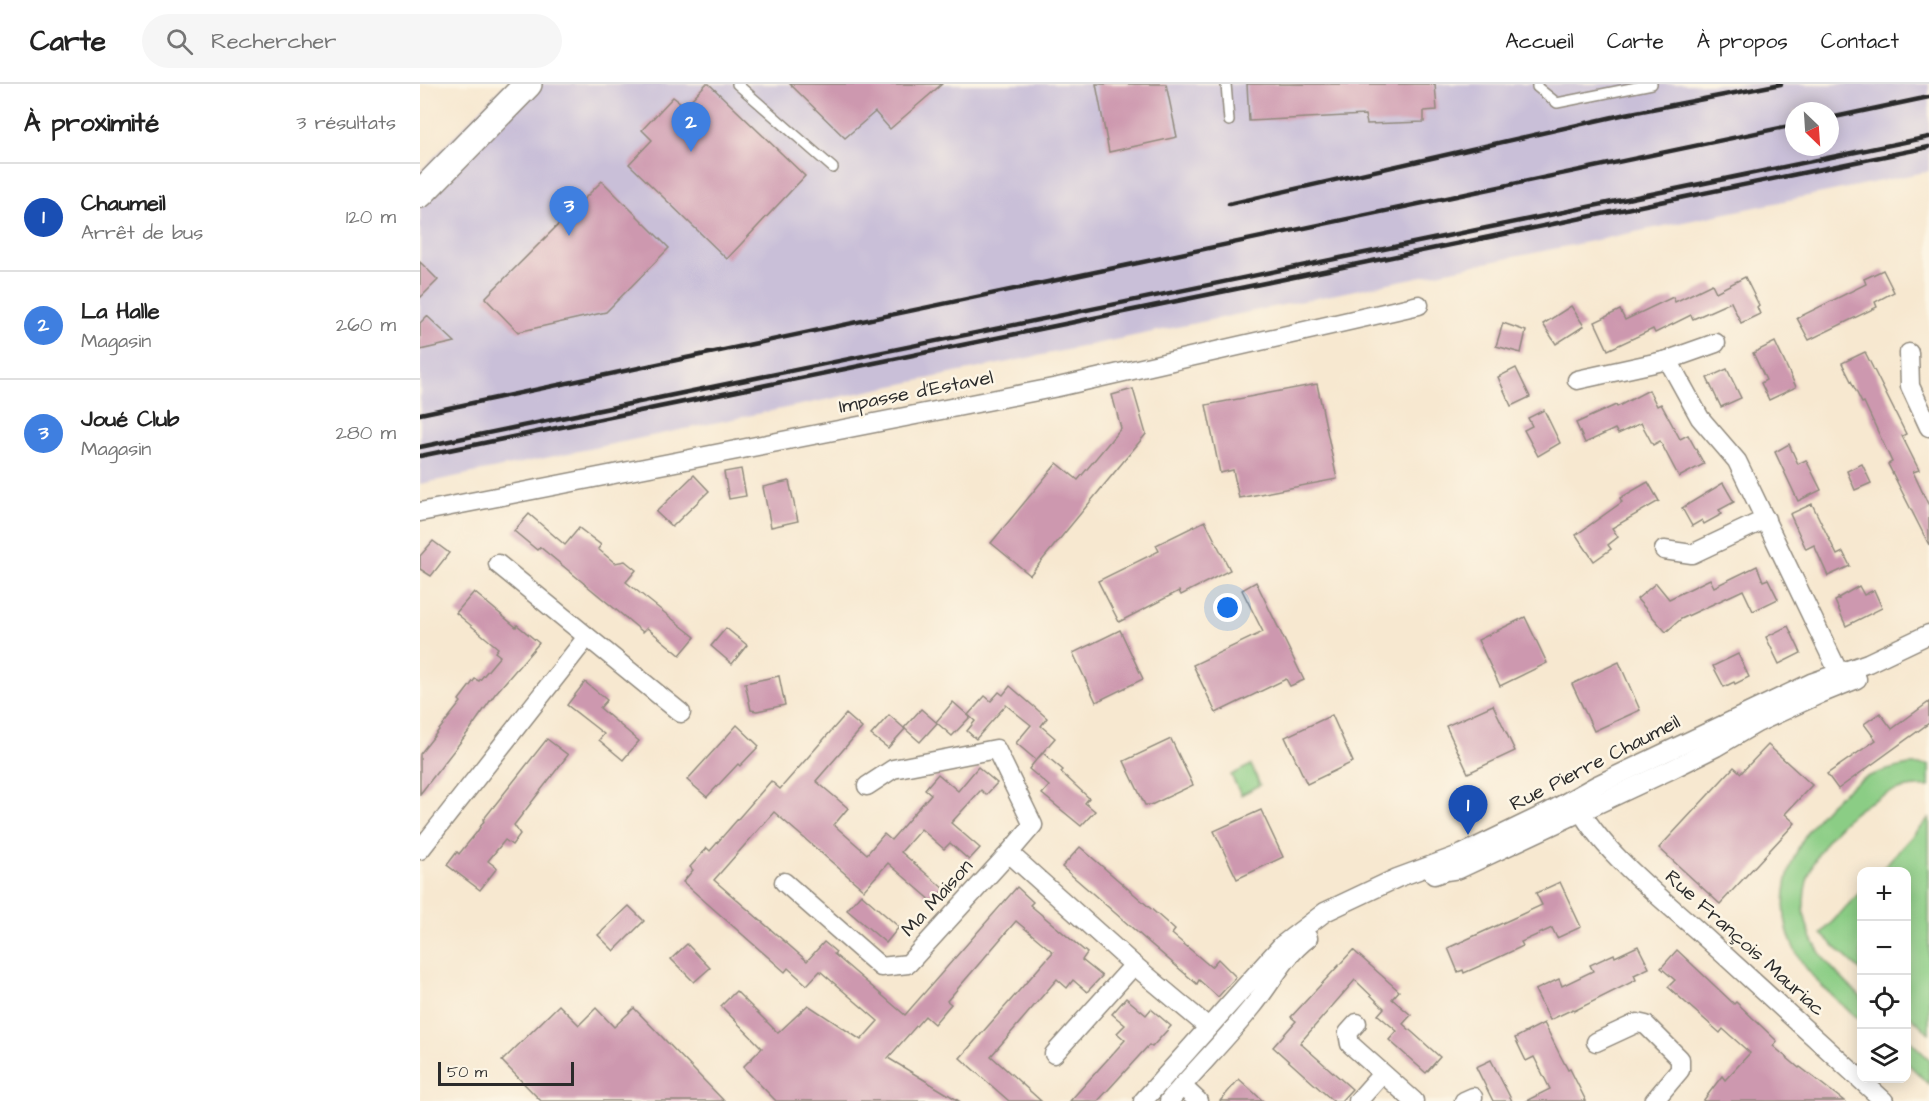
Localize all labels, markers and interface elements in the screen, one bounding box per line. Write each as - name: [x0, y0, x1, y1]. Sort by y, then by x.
- search box: [142, 14, 562, 68]
- text: Carte: [30, 22, 106, 61]
- icon: search: [163, 25, 196, 58]
- text: Rechercher: [211, 26, 336, 57]
- text: Accueil: [1505, 27, 1574, 56]
- text: Carte: [1607, 27, 1664, 56]
- text: À propos: [1697, 27, 1788, 56]
- text: Contact: [1821, 27, 1899, 56]
- north arrow: [1785, 102, 1839, 156]
- pin: 2: [672, 103, 710, 152]
- text: À proximité: [24, 105, 159, 141]
- text: 3 résultats: [296, 109, 396, 137]
- pin: 3: [550, 186, 588, 236]
- text: Chaumeil: [81, 188, 166, 219]
- text: 1: [42, 203, 45, 231]
- text: 120 m: [346, 203, 396, 231]
- text: Arrêt de bus: [81, 219, 203, 247]
- text: La Halle: [81, 296, 160, 327]
- text: 2: [38, 311, 49, 339]
- text: 260 m: [336, 311, 396, 339]
- text: Magasin: [81, 327, 151, 355]
- street label: Impasse d'Estavel: [836, 363, 996, 421]
- text: Joué Club: [81, 404, 179, 435]
- text: 3: [38, 419, 49, 447]
- text: 280 m: [335, 419, 396, 447]
- text: Magasin: [81, 435, 151, 463]
- your location: [1213, 593, 1242, 622]
- street label: Rue Pierre Chaumeil: [1505, 708, 1685, 818]
- pin: 1: [1448, 786, 1488, 835]
- street label: Ma Maison: [895, 853, 979, 943]
- street label: Rue François Mauriac: [1659, 863, 1832, 1023]
- map controls: [1857, 867, 1911, 1083]
- button: +: [1857, 867, 1911, 921]
- button: −: [1857, 921, 1911, 975]
- button: locate: [1857, 975, 1911, 1029]
- button: layers: [1857, 1029, 1911, 1083]
- scale bar: [438, 1059, 574, 1086]
- text: 50 m: [447, 1061, 487, 1083]

